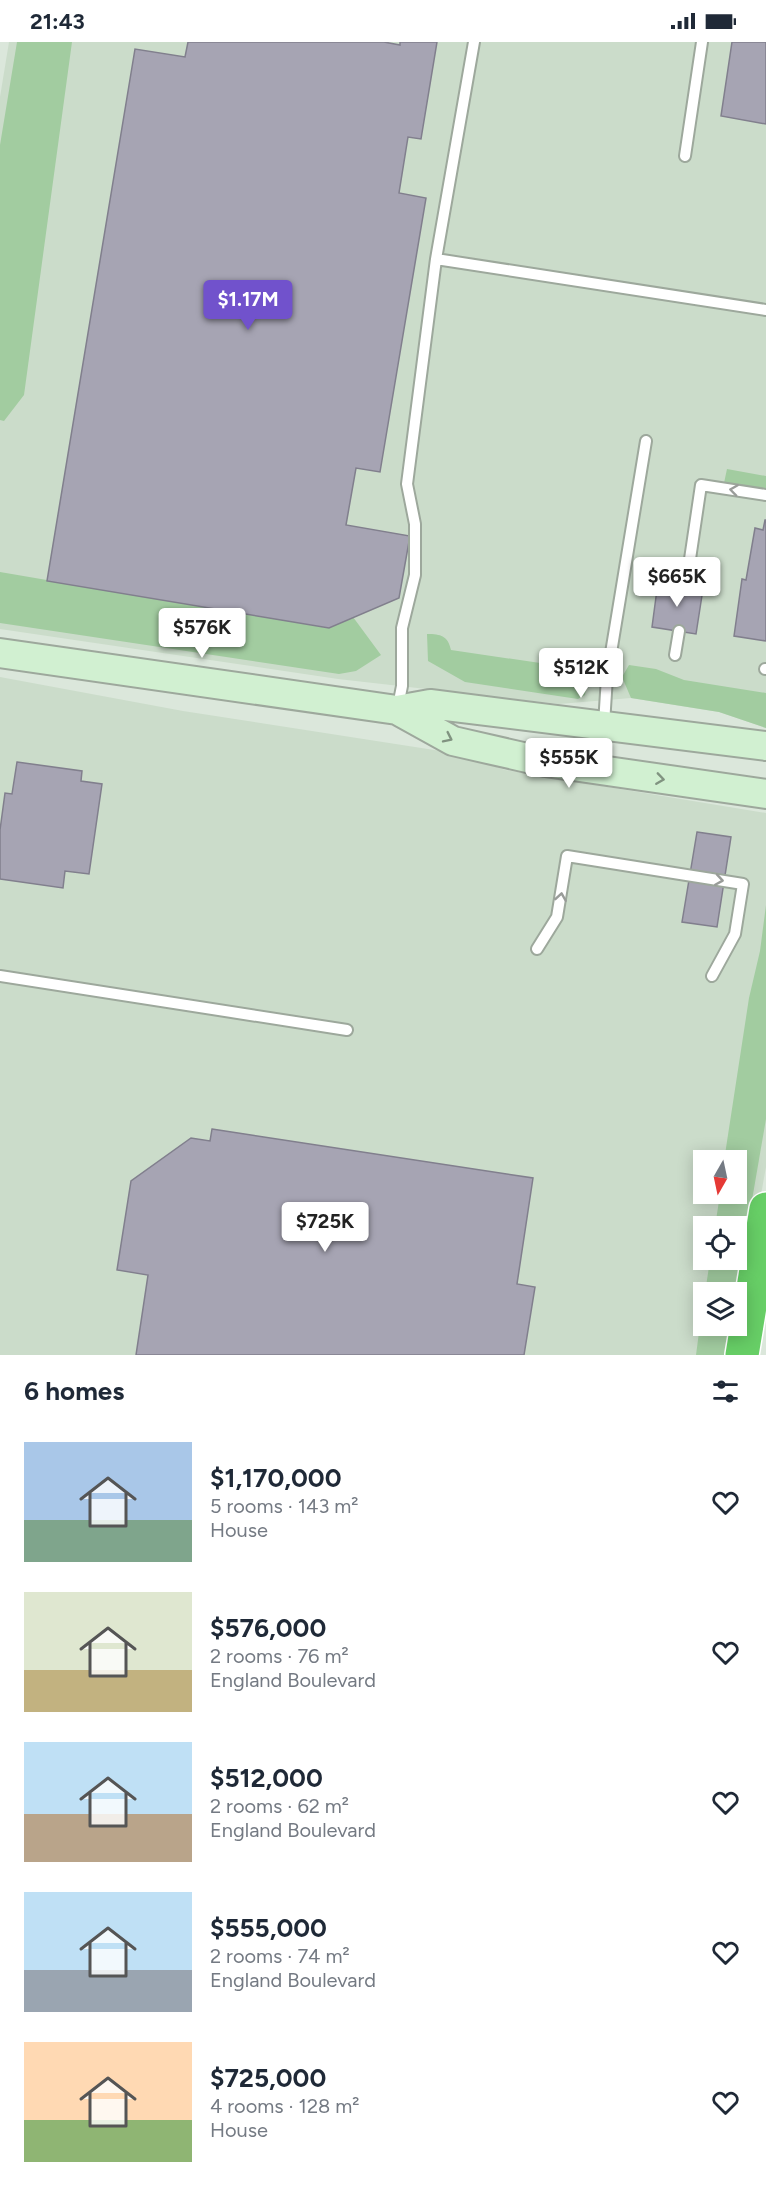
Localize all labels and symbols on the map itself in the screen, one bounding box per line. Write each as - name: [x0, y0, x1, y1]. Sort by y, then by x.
- pin: $1.17M: [199, 280, 297, 331]
- one-way arrow: [729, 484, 738, 496]
- pin: $665K: [635, 557, 719, 608]
- pin: $576K: [160, 608, 244, 659]
- pin: $512K: [539, 648, 623, 699]
- one-way arrow: [442, 730, 453, 742]
- pin: $555K: [527, 738, 611, 789]
- one-way arrow: [655, 772, 664, 784]
- one-way arrow: [713, 873, 723, 886]
- one-way arrow: [554, 892, 566, 901]
- north arrow: [693, 1150, 747, 1204]
- pin: $725K: [283, 1202, 367, 1253]

